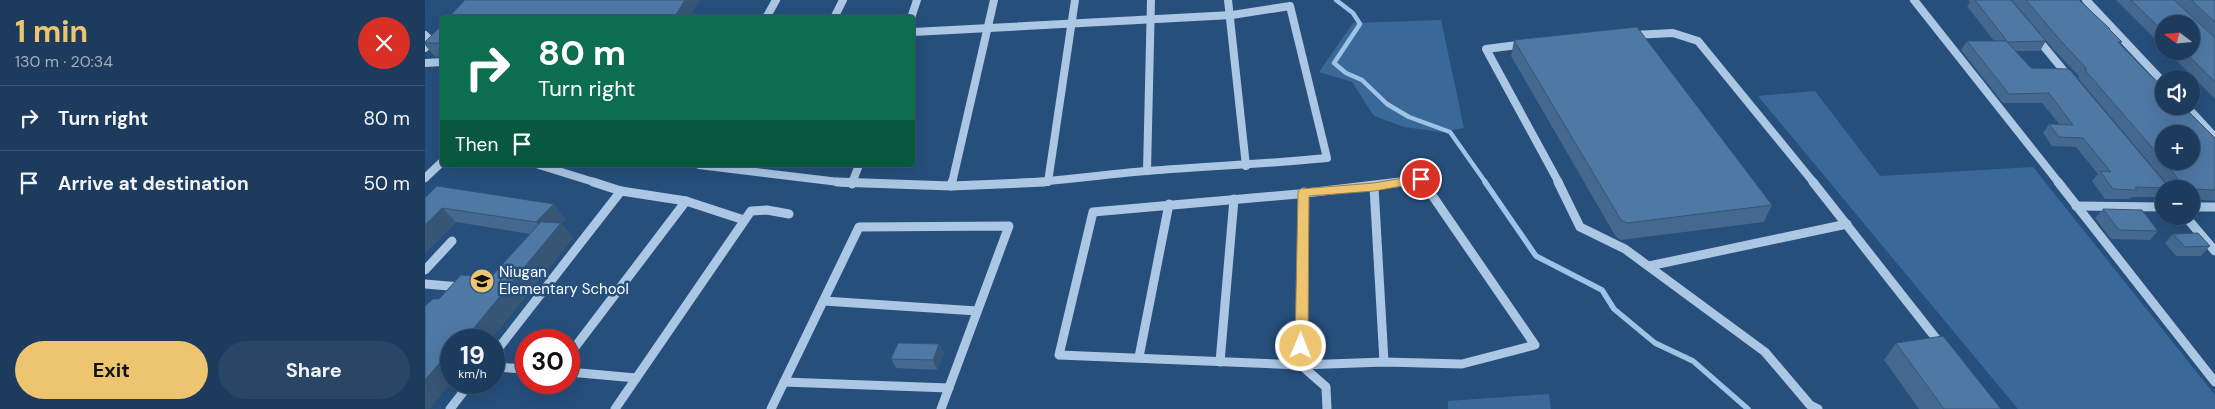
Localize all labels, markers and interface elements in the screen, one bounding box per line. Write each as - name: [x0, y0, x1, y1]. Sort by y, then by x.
- text: 1 min: [15, 12, 88, 51]
- north arrow: [2155, 15, 2200, 60]
- map controls: [2155, 15, 2200, 225]
- button: close: [358, 17, 410, 69]
- text: 80 m: [538, 30, 626, 76]
- icon: right: [455, 35, 520, 100]
- text: 130 m · 20:34: [15, 51, 113, 72]
- button: sound: [2155, 70, 2200, 115]
- text: Turn right: [538, 74, 635, 103]
- icon: right: [15, 104, 43, 132]
- text: Turn right: [58, 106, 148, 131]
- text: 80 m: [363, 106, 410, 131]
- button: +: [2155, 125, 2200, 170]
- icon: arrive: [508, 130, 536, 158]
- text: Then: [455, 132, 498, 157]
- pin: [1400, 158, 1442, 200]
- icon: arrive: [1407, 165, 1435, 193]
- icon: arrive: [15, 169, 43, 197]
- text: Arrive at destination: [58, 171, 249, 196]
- text: 50 m: [363, 171, 410, 196]
- button: −: [2155, 180, 2200, 225]
- place label: Niugan Elementary School: [499, 262, 629, 299]
- school or university icon: Niugan Elementary School: [469, 268, 495, 294]
- position arrow: [1274, 319, 1326, 371]
- speed limit sign: 30: [515, 329, 580, 394]
- text: 19: [460, 339, 485, 372]
- button: Exit: [15, 341, 208, 399]
- button: Share: [218, 341, 410, 399]
- text: km/h: [458, 366, 487, 382]

